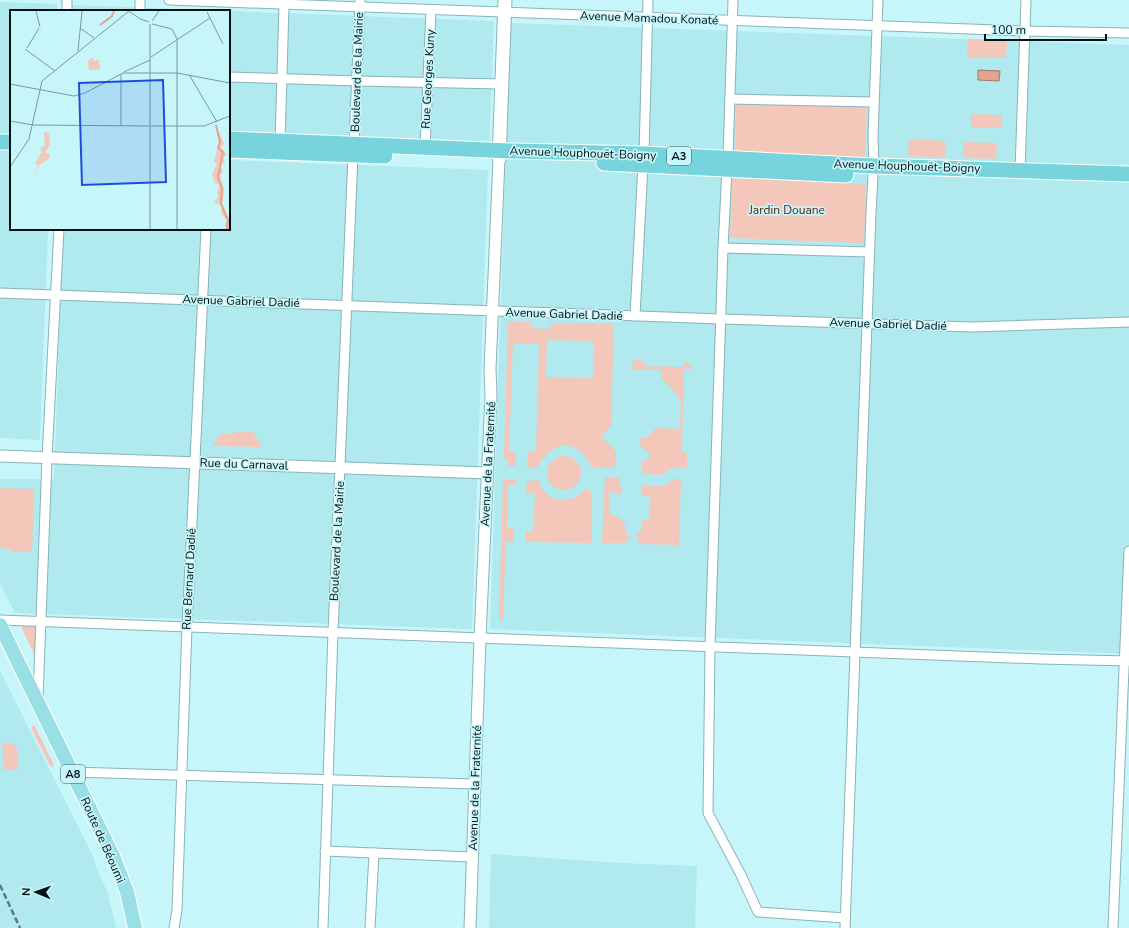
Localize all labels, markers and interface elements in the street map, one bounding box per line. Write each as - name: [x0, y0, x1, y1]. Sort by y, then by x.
- street label: Avenue Mamadou Konaté: [580, 8, 718, 28]
- inset map: [10, 10, 230, 230]
- street label: Boulevard de la Mairie: [347, 12, 367, 132]
- scale bar: [985, 16, 1106, 42]
- text: 100 m: [991, 22, 1026, 38]
- street label: Rue Georges Kuny: [417, 28, 439, 129]
- street label: Avenue Houphouët-Boigny: [509, 142, 657, 164]
- road number: A3: [667, 147, 691, 165]
- street label: Avenue Houphouët-Boigny: [833, 155, 981, 177]
- park label: Jardin Douane: [748, 202, 825, 218]
- street label: Avenue Gabriel Dadié: [182, 291, 300, 311]
- street label: Avenue Gabriel Dadié: [505, 304, 623, 324]
- street label: Avenue Gabriel Dadié: [829, 314, 947, 334]
- street label: Avenue de la Fraternité: [477, 401, 499, 527]
- street label: Rue du Carnaval: [199, 454, 289, 474]
- street label: Boulevard de la Mairie: [326, 480, 348, 602]
- street label: Rue Bernard Dadié: [178, 528, 200, 630]
- street label: Avenue de la Fraternité: [465, 725, 485, 851]
- road number: A8: [61, 765, 85, 783]
- street label: Route de Béoumi: [77, 795, 129, 885]
- north arrow: [16, 872, 56, 912]
- text: N: [19, 887, 34, 896]

